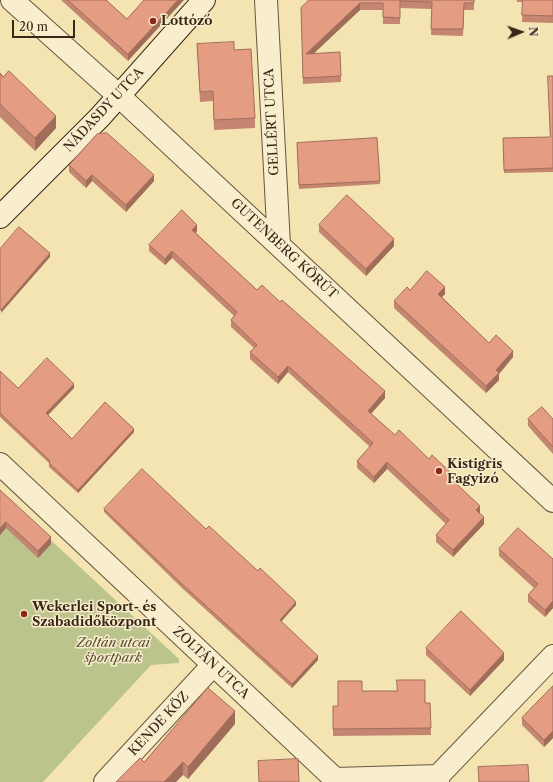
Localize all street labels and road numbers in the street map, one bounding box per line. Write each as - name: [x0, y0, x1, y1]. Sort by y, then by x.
- street label: NÁDASDY UTCA: [61, 64, 147, 156]
- street label: GELLÉRT UTCA: [261, 68, 283, 176]
- street label: GUTENBERG KÖRÚT: [227, 195, 341, 303]
- street label: ZOLTÁN UTCA: [170, 624, 252, 702]
- street label: KENDE KÖZ: [125, 689, 193, 759]

